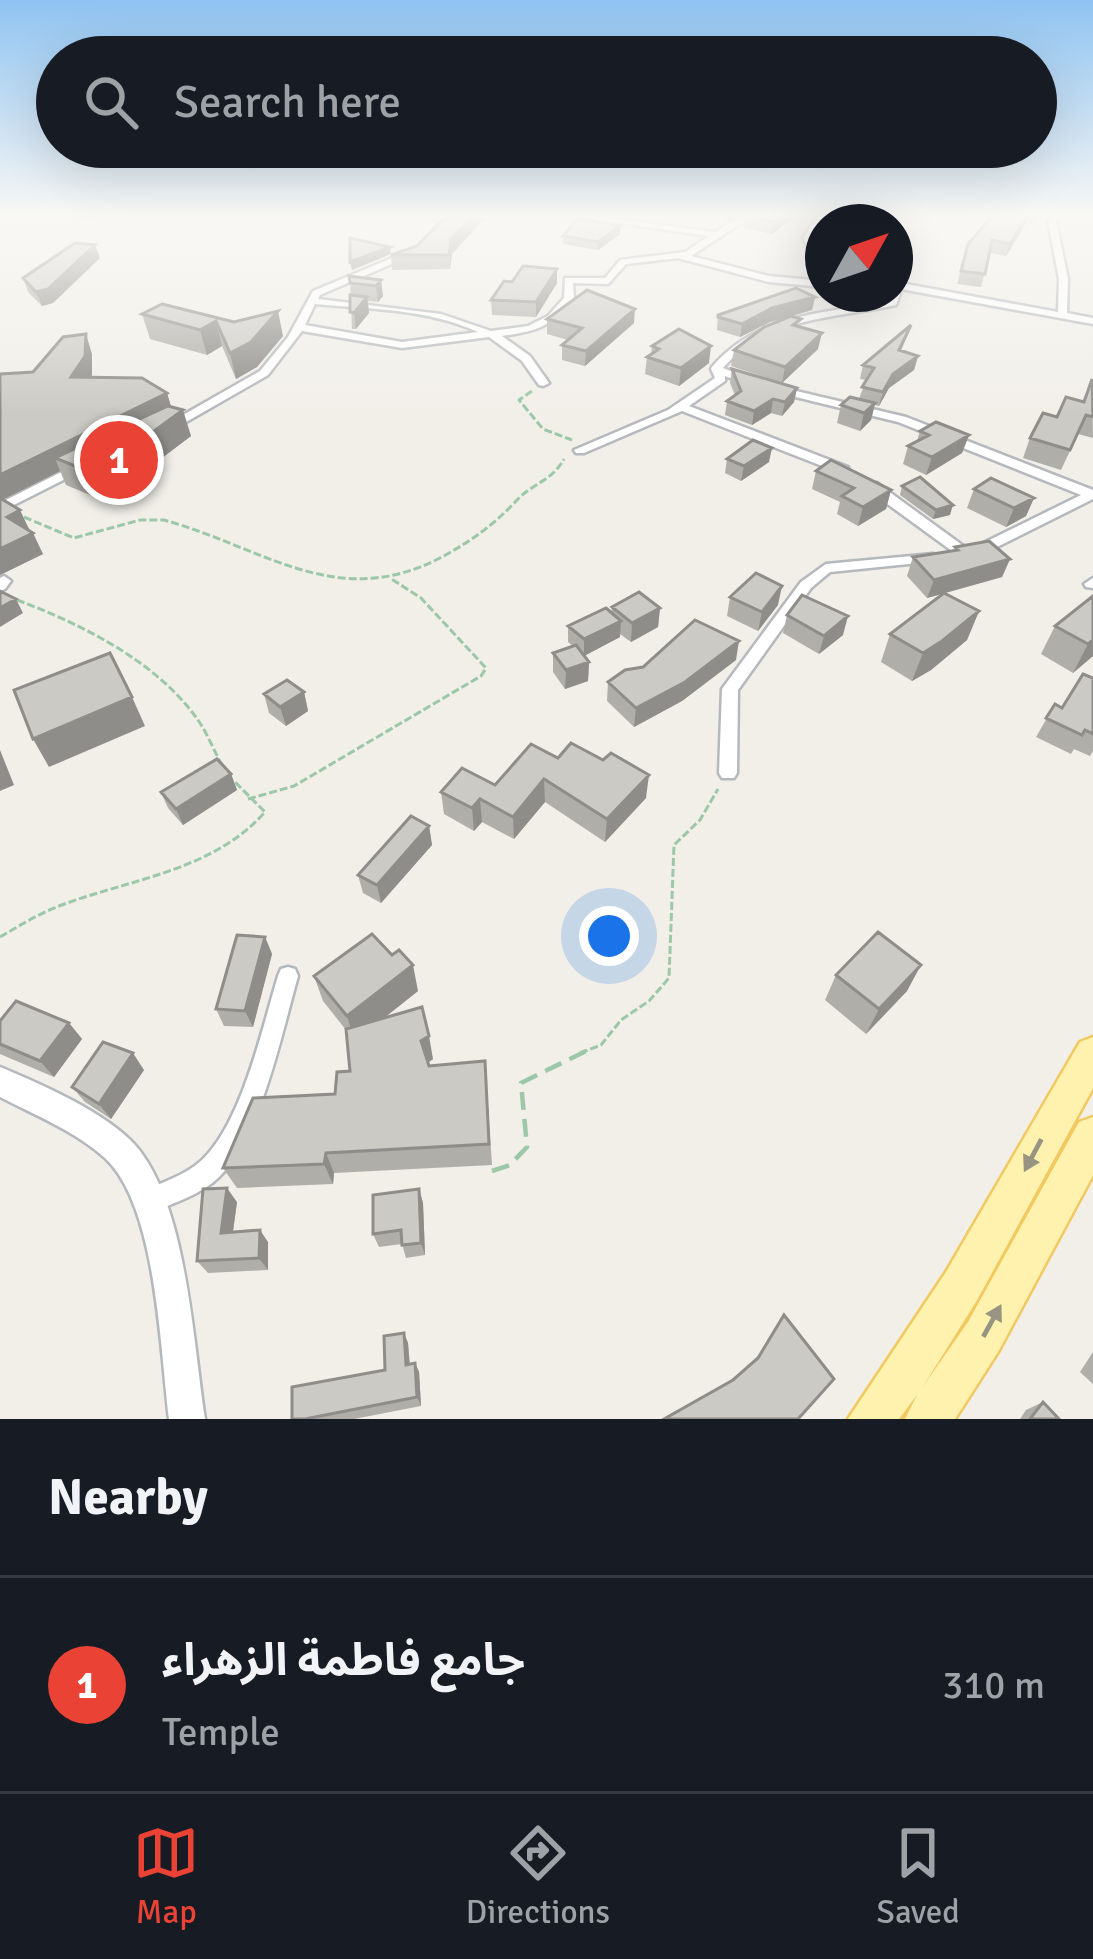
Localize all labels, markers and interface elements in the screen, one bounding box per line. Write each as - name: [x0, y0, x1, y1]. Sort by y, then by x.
- search box: [36, 36, 1057, 168]
- icon: search: [78, 69, 144, 135]
- text: Search here: [174, 75, 401, 130]
- north arrow: [805, 204, 913, 312]
- pin: 1: [80, 415, 158, 505]
- your location: [579, 906, 639, 966]
- one-way arrow: [1023, 1137, 1044, 1172]
- one-way arrow: [981, 1304, 1002, 1338]
- text: Nearby: [48, 1466, 208, 1529]
- text: جامع فاطمة الزهراء: [162, 1633, 525, 1688]
- text: 1: [76, 1661, 98, 1709]
- text: 310 m: [942, 1661, 1045, 1709]
- text: Temple: [162, 1708, 280, 1756]
- tab: Map: [133, 1820, 199, 1933]
- tab: Directions: [466, 1820, 610, 1933]
- tab: Saved: [877, 1820, 960, 1933]

